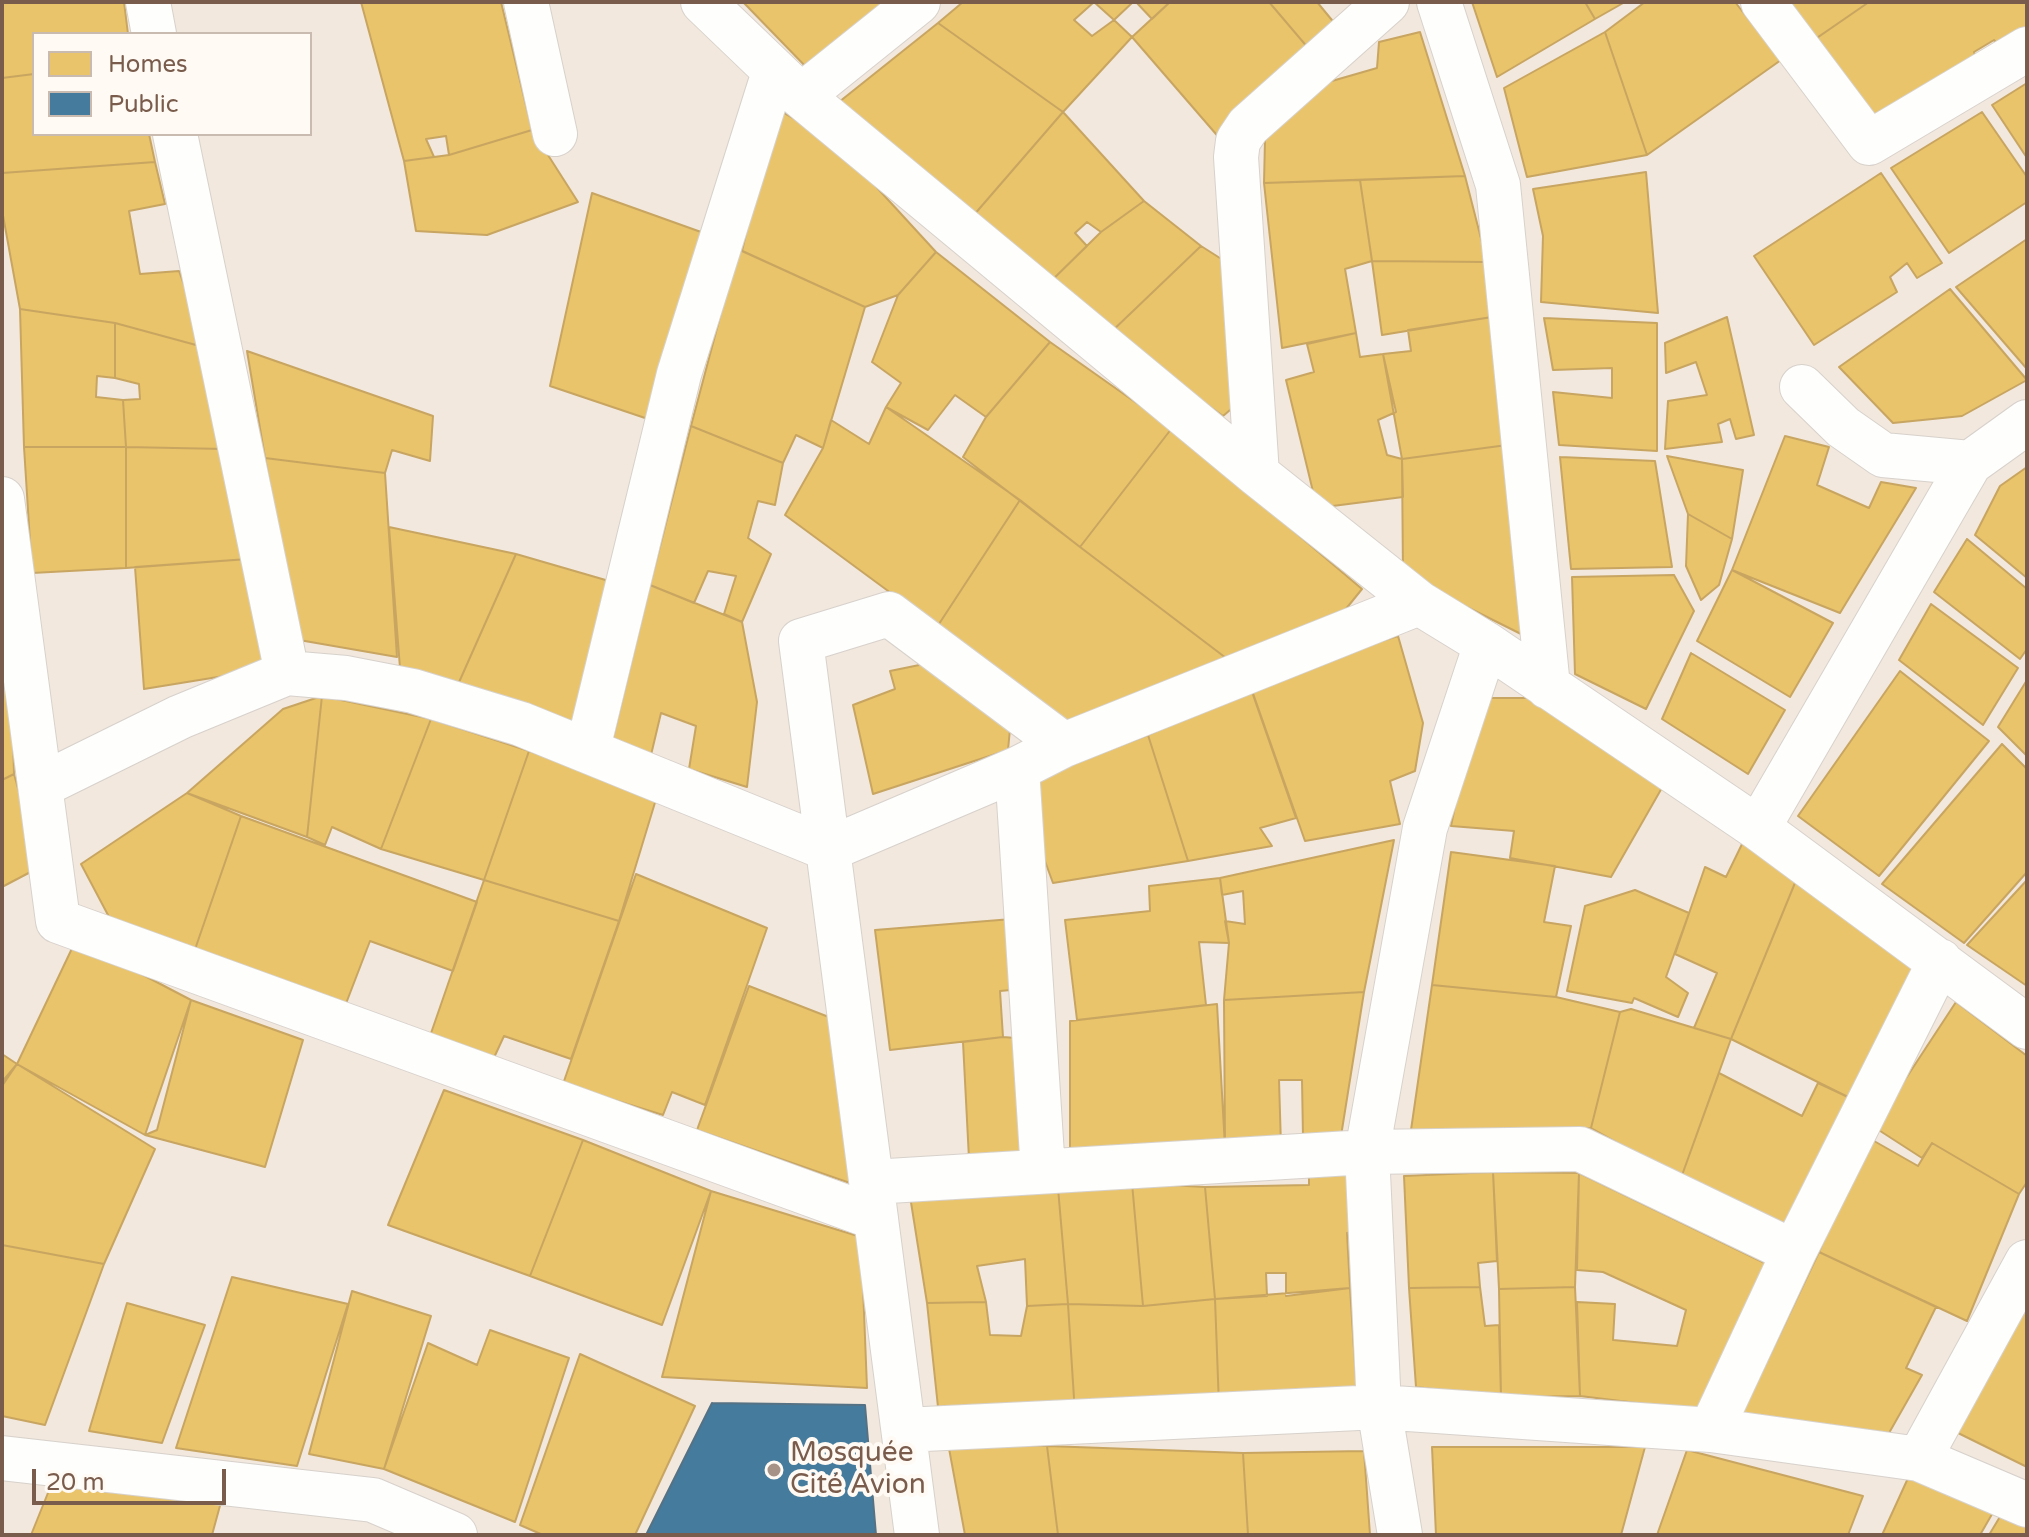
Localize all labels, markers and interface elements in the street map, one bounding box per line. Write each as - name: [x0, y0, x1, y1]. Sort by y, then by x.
- legend: [32, 32, 312, 136]
- text: Homes: [108, 50, 188, 79]
- text: Public: [108, 90, 178, 119]
- place label: Mosquée Cité Avion: [790, 1437, 926, 1503]
- scale bar: [36, 1453, 230, 1503]
- marker: Mosquée Cité Avion: [765, 1461, 783, 1479]
- text: 20 m: [46, 1468, 104, 1497]

